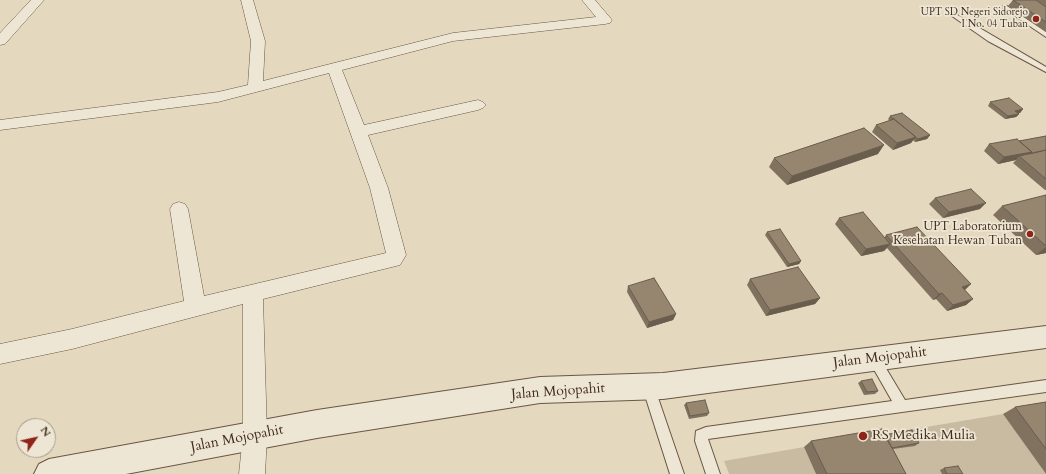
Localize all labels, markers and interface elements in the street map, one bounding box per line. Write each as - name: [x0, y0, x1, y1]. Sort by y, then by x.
- place label: UPT SD Negeri Sidorejo I No. 04 Tuban: [921, 7, 1028, 30]
- marker: UPT SD Negeri Sidorejo I No. 04 Tuban: [1031, 14, 1041, 24]
- place label: UPT Laboratorium Kesehatan Hewan Tuban: [893, 220, 1022, 248]
- marker: UPT Laboratorium Kesehatan Hewan Tuban: [1025, 229, 1035, 239]
- street label: Jalan Mojopahit: [832, 344, 928, 372]
- street label: Jalan Mojopahit: [511, 380, 605, 404]
- north arrow: [16, 418, 56, 458]
- street label: Jalan Mojopahit: [189, 422, 285, 456]
- text: N: [37, 423, 54, 440]
- place label: RS Medika Mulia: [872, 428, 975, 444]
- marker: RS Medika Mulia: [857, 430, 869, 442]

